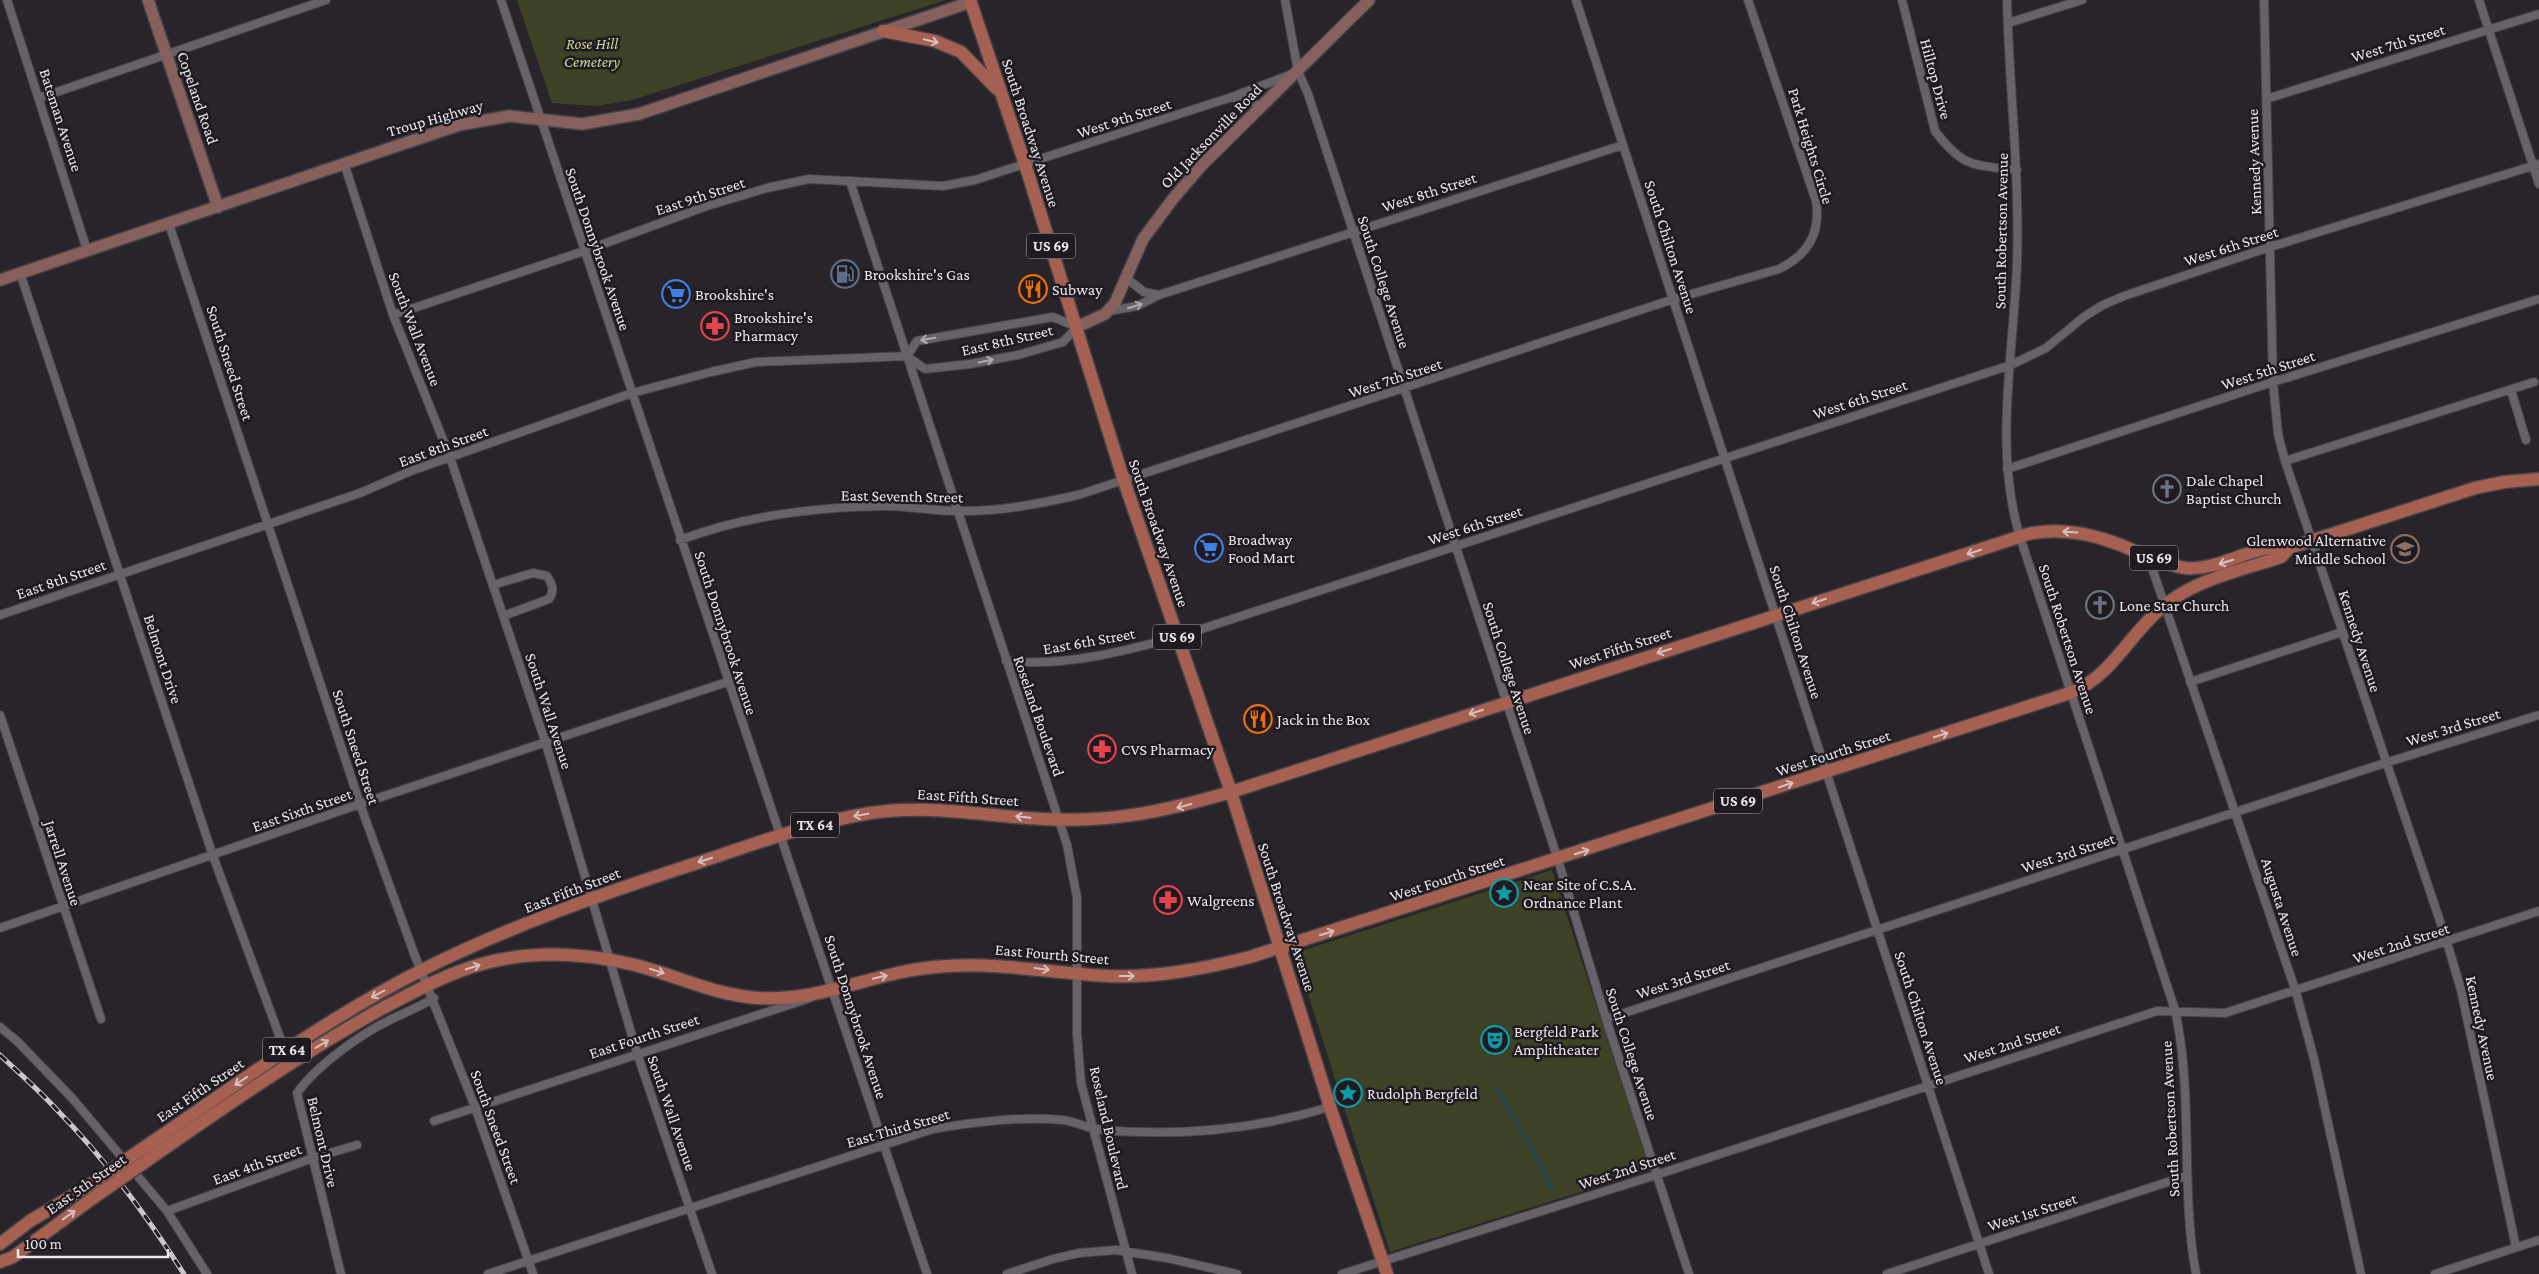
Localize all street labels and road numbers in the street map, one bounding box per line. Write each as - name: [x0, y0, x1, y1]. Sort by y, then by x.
- street label: West 7th Street: [2349, 20, 2448, 65]
- street label: Hilltop Drive: [1916, 37, 1955, 121]
- street label: Copeland Road: [173, 49, 222, 147]
- street label: South Broadway Avenue: [998, 57, 1063, 210]
- street label: Bateman Avenue: [36, 66, 86, 174]
- street label: Old Jacksonville Road: [1157, 80, 1266, 192]
- street label: Park Heights Circle: [1784, 86, 1837, 206]
- street label: West 9th Street: [1075, 95, 1174, 141]
- street label: Troup Highway: [385, 96, 486, 141]
- street label: Kennedy Avenue: [2244, 109, 2265, 215]
- street label: South Robertson Avenue: [1991, 153, 2011, 309]
- street label: South Donnybrook Avenue: [561, 165, 634, 333]
- street label: West 8th Street: [1380, 168, 1479, 215]
- street label: East 9th Street: [653, 173, 748, 218]
- street label: South Chilton Avenue: [1641, 178, 1701, 316]
- street label: South College Avenue: [1354, 214, 1413, 351]
- street label: West 6th Street: [2182, 223, 2281, 269]
- road number: US 69: [1027, 234, 1075, 258]
- street label: South Wall Avenue: [385, 270, 445, 388]
- street label: South Sneed Street: [203, 303, 257, 423]
- street label: East 8th Street: [959, 321, 1055, 359]
- street label: West 5th Street: [2219, 347, 2318, 393]
- street label: West 7th Street: [1346, 355, 1445, 401]
- street label: West 6th Street: [1811, 376, 1910, 422]
- street label: East 8th Street: [396, 422, 491, 470]
- street label: South Broadway Avenue: [1125, 457, 1192, 609]
- street label: East Seventh Street: [841, 486, 964, 506]
- street label: West 6th Street: [1426, 502, 1525, 548]
- road number: US 69: [2130, 546, 2178, 570]
- street label: South Donnybrook Avenue: [691, 549, 761, 717]
- street label: East 8th Street: [14, 556, 109, 602]
- street label: South Robertson Avenue: [2036, 562, 2100, 716]
- street label: South Chilton Avenue: [1766, 563, 1826, 701]
- street label: Kennedy Avenue: [2335, 588, 2384, 694]
- street label: South College Avenue: [1479, 600, 1538, 737]
- street label: Belmont Drive: [141, 612, 185, 706]
- street label: West Fifth Street: [1567, 623, 1674, 673]
- street label: East 6th Street: [1042, 624, 1137, 657]
- road number: US 69: [1153, 624, 1201, 650]
- street label: South Wall Avenue: [522, 651, 576, 771]
- street label: Roseland Boulevard: [1010, 653, 1068, 779]
- street label: South Sneed Street: [329, 687, 383, 807]
- street label: West 3rd Street: [2404, 704, 2503, 749]
- street label: West Fourth Street: [1773, 726, 1893, 780]
- street label: East Sixth Street: [250, 785, 355, 835]
- street label: East Fifth Street: [917, 785, 1020, 809]
- road number: US 69: [1714, 788, 1762, 814]
- road number: TX 64: [791, 812, 839, 838]
- street label: Jarrell Avenue: [40, 816, 85, 908]
- street label: West 3rd Street: [2019, 830, 2118, 876]
- street label: South Broadway Avenue: [1254, 841, 1319, 994]
- street label: West Fourth Street: [1387, 851, 1507, 905]
- street label: Augusta Avenue: [2257, 856, 2306, 959]
- street label: East Fifth Street: [521, 864, 623, 916]
- street label: West 2nd Street: [2350, 919, 2452, 967]
- street label: South Donnybrook Avenue: [821, 933, 891, 1101]
- street label: East Fourth Street: [994, 941, 1111, 968]
- street label: South Chilton Avenue: [1891, 949, 1951, 1087]
- street label: West 3rd Street: [1634, 956, 1733, 1002]
- street label: Kennedy Avenue: [2462, 974, 2501, 1082]
- street label: South College Avenue: [1602, 986, 1661, 1123]
- street label: East Fourth Street: [587, 1010, 702, 1062]
- street label: West 2nd Street: [1961, 1019, 2063, 1067]
- road number: TX 64: [263, 1038, 311, 1062]
- street label: South Robertson Avenue: [2157, 1040, 2183, 1198]
- street label: South Wall Avenue: [644, 1053, 700, 1173]
- street label: East Fifth Street: [153, 1054, 248, 1126]
- street label: Roseland Boulevard: [1087, 1065, 1132, 1192]
- street label: South Sneed Street: [468, 1068, 525, 1187]
- street label: Belmont Drive: [304, 1095, 342, 1189]
- street label: East Third Street: [845, 1105, 952, 1151]
- street label: East 4th Street: [210, 1140, 304, 1188]
- street label: West 2nd Street: [1576, 1145, 1678, 1193]
- street label: East 5th Street: [43, 1150, 129, 1217]
- street label: West 1st Street: [1985, 1189, 2080, 1234]

